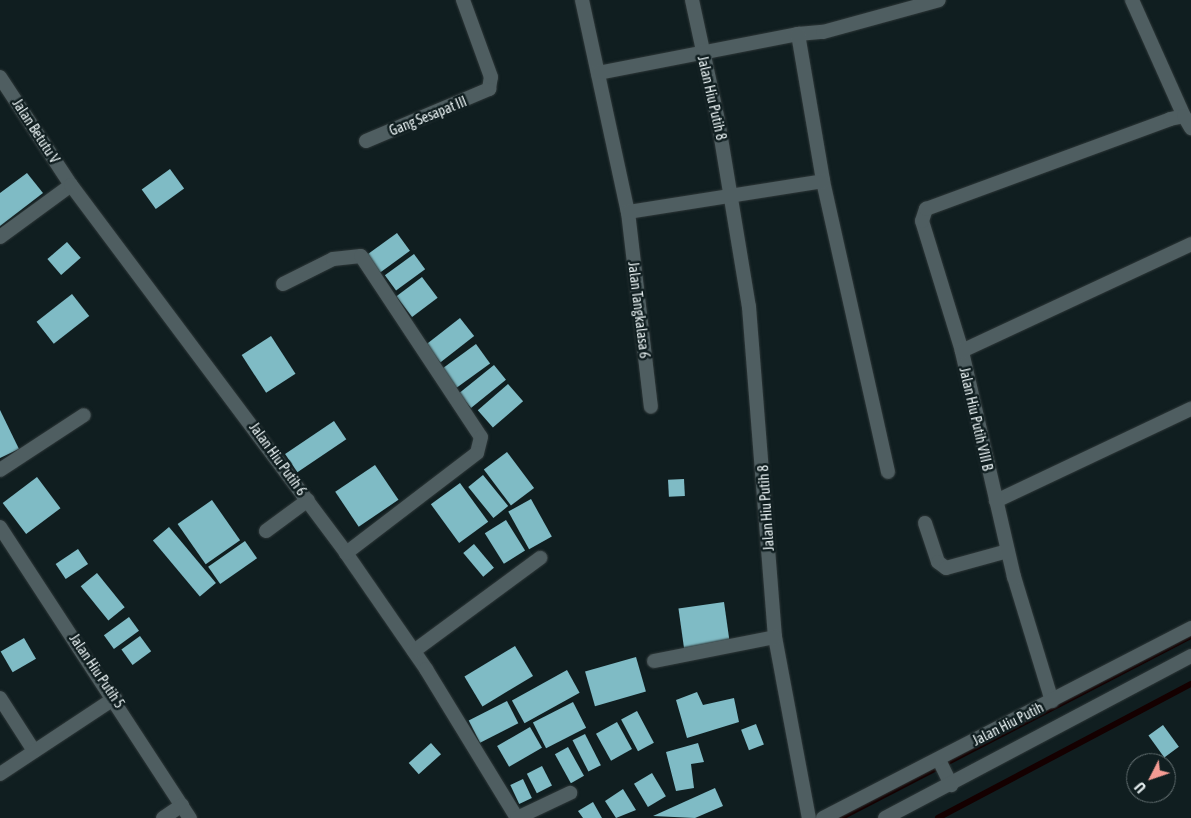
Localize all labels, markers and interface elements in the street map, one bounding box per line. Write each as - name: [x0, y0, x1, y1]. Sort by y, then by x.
- street label: Jalan Hiu Putih 8: [694, 54, 730, 142]
- street label: Gang Sesapat III: [387, 93, 469, 139]
- street label: Jalan Betutu V: [9, 96, 63, 166]
- street label: Jalan Tangkalasa 6: [625, 261, 653, 359]
- street label: Jalan Hiu Putih VIII B: [956, 366, 996, 472]
- street label: Jalan Hiu Putih 6: [246, 419, 310, 499]
- street label: Jalan Hiu Putih 8: [755, 464, 777, 552]
- street label: Jalan Hiu Putih 5: [66, 631, 128, 711]
- street label: Jalan Hiu Putih: [970, 699, 1046, 749]
- north arrow: [1126, 753, 1176, 803]
- text: U: [1132, 779, 1149, 796]

